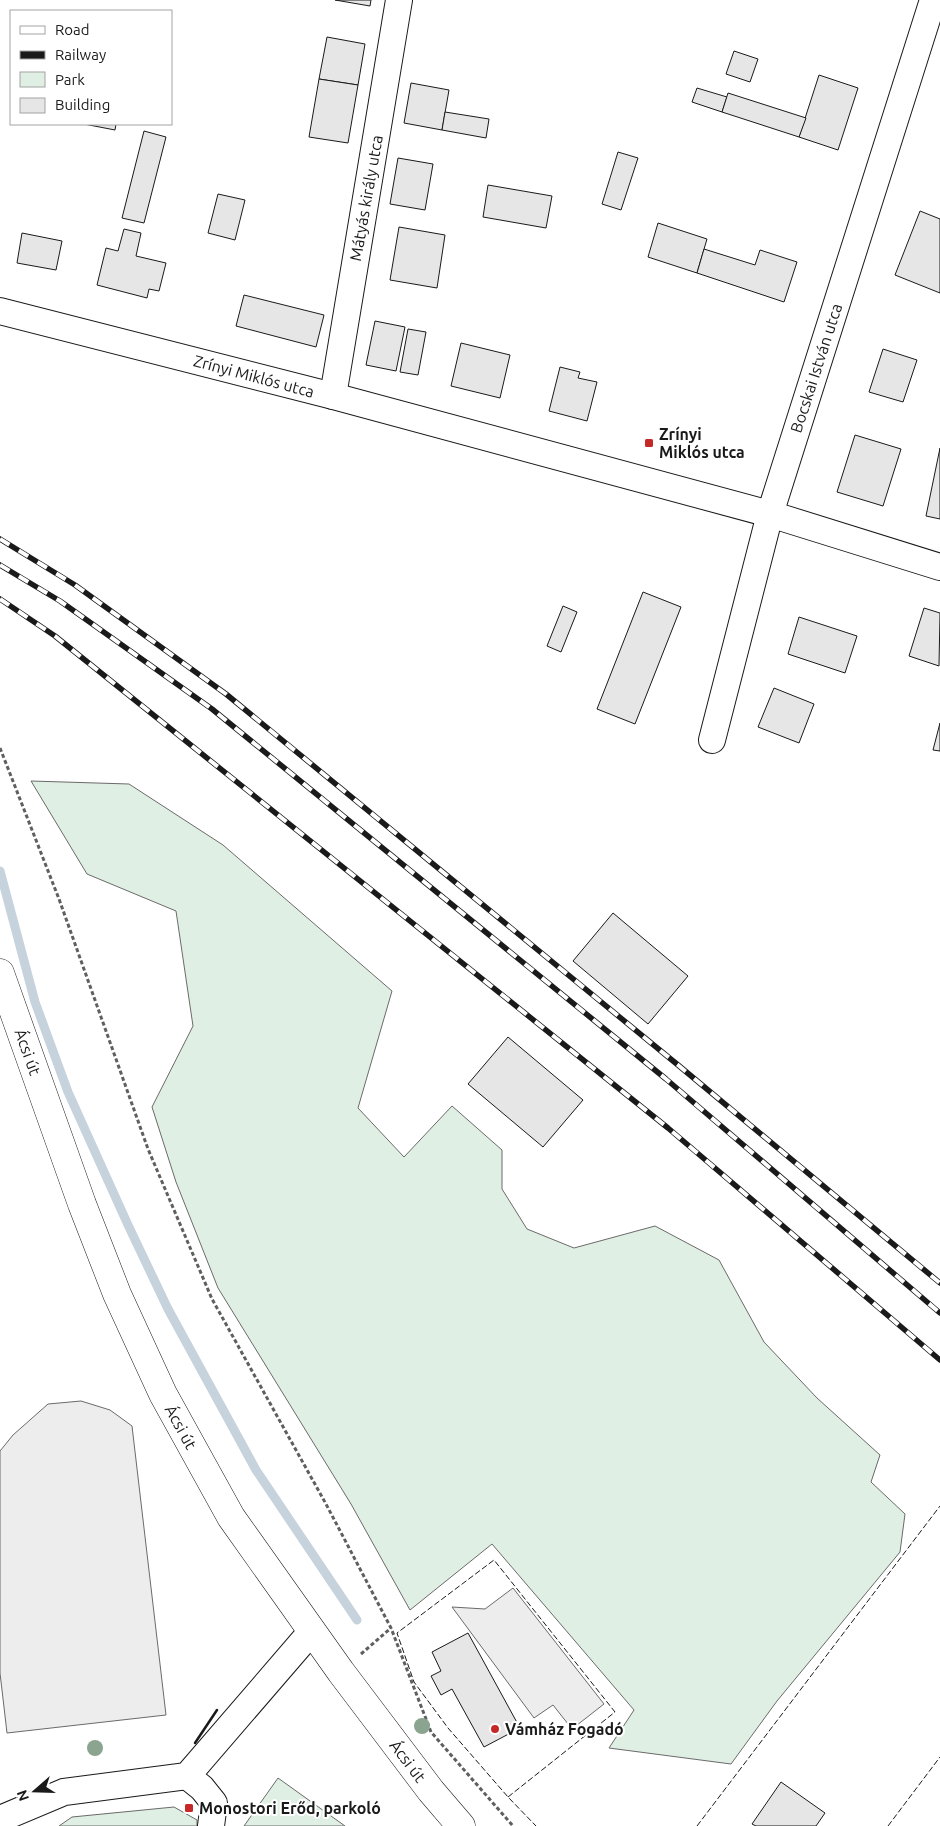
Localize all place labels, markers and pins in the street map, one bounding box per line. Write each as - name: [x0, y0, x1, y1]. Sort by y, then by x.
- place label: Zrínyi Miklós utca: [659, 425, 745, 461]
- marker: Zrínyi Miklós utca: [643, 437, 655, 449]
- place label: Vámház Fogadó: [505, 1720, 624, 1738]
- marker: Vámház Fogadó: [489, 1723, 501, 1735]
- place label: Monostori Erőd, parkoló: [199, 1799, 381, 1817]
- marker: Monostori Erőd, parkoló: [183, 1802, 195, 1814]

